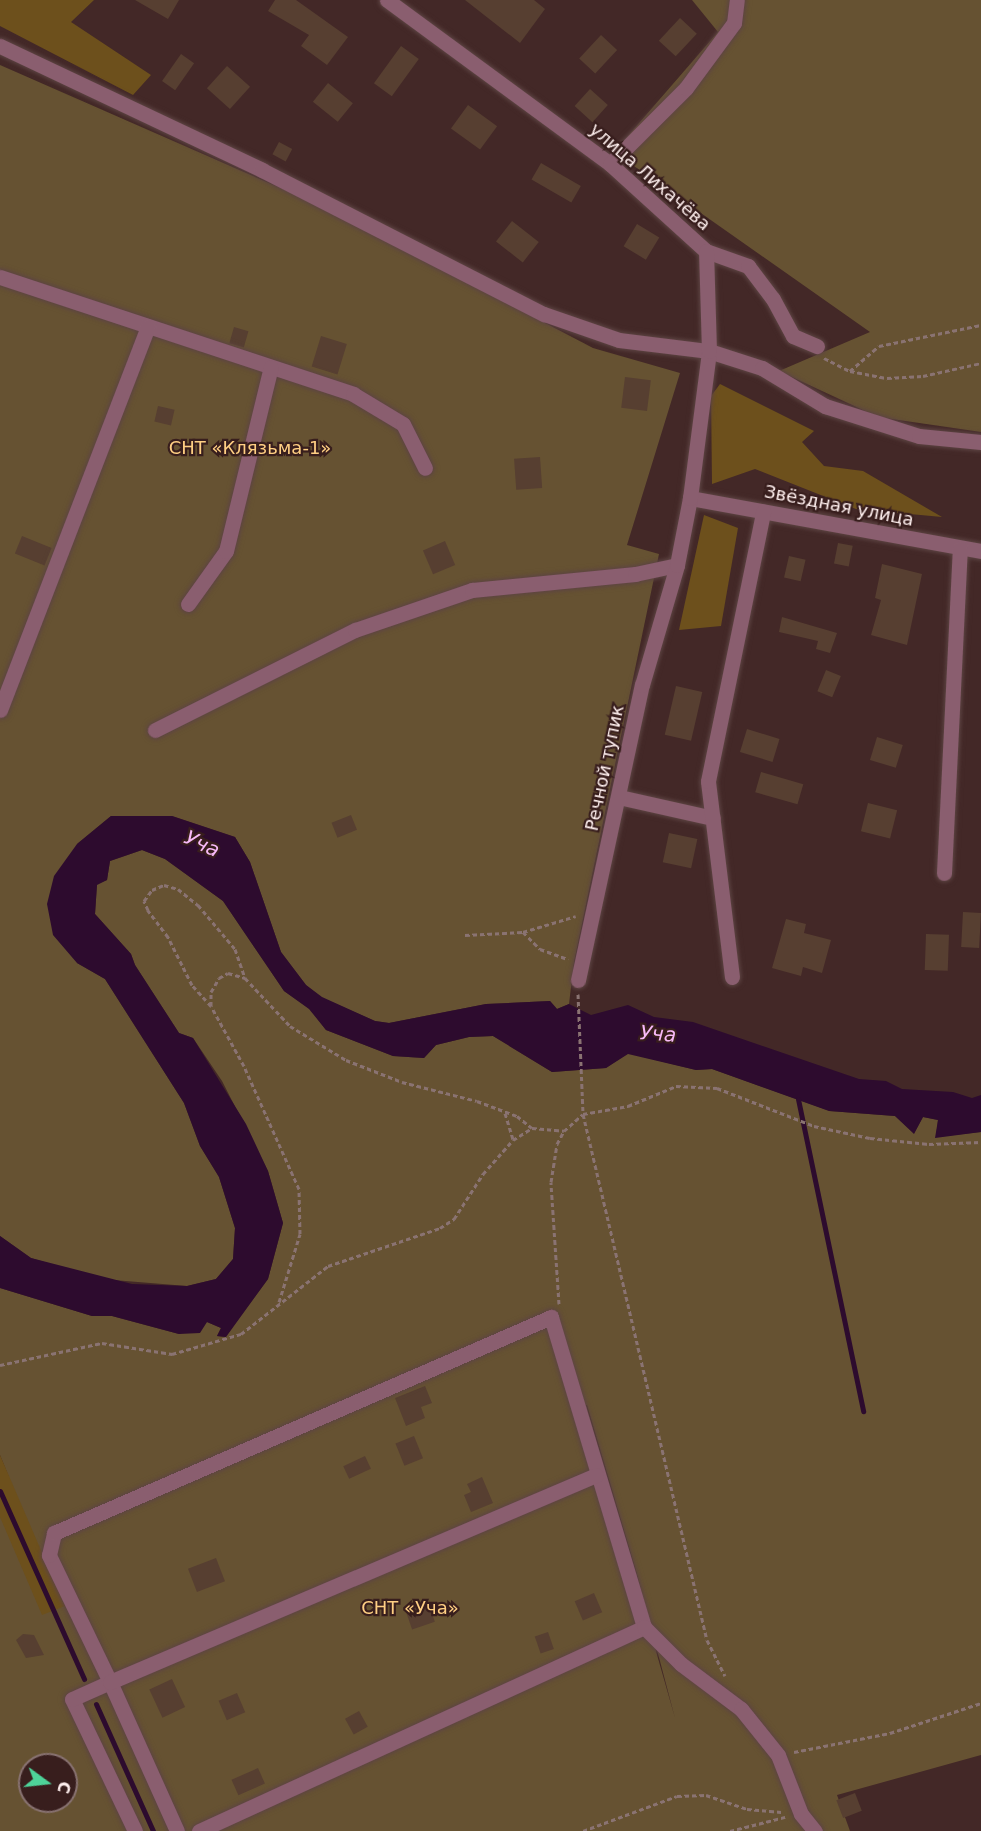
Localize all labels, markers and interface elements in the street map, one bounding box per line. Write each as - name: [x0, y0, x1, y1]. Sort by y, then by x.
- street label: улица Лихачёва: [585, 119, 715, 235]
- park label: СНТ «Клязьма-1»: [169, 437, 331, 459]
- street label: Звёздная улица: [762, 481, 916, 531]
- street label: Речной тупик: [581, 703, 629, 833]
- water label: Уча: [180, 825, 224, 863]
- water label: Уча: [639, 1021, 677, 1047]
- park label: СНТ «Уча»: [361, 1597, 459, 1619]
- north arrow: [18, 1753, 78, 1813]
- text: С: [53, 1779, 75, 1795]

